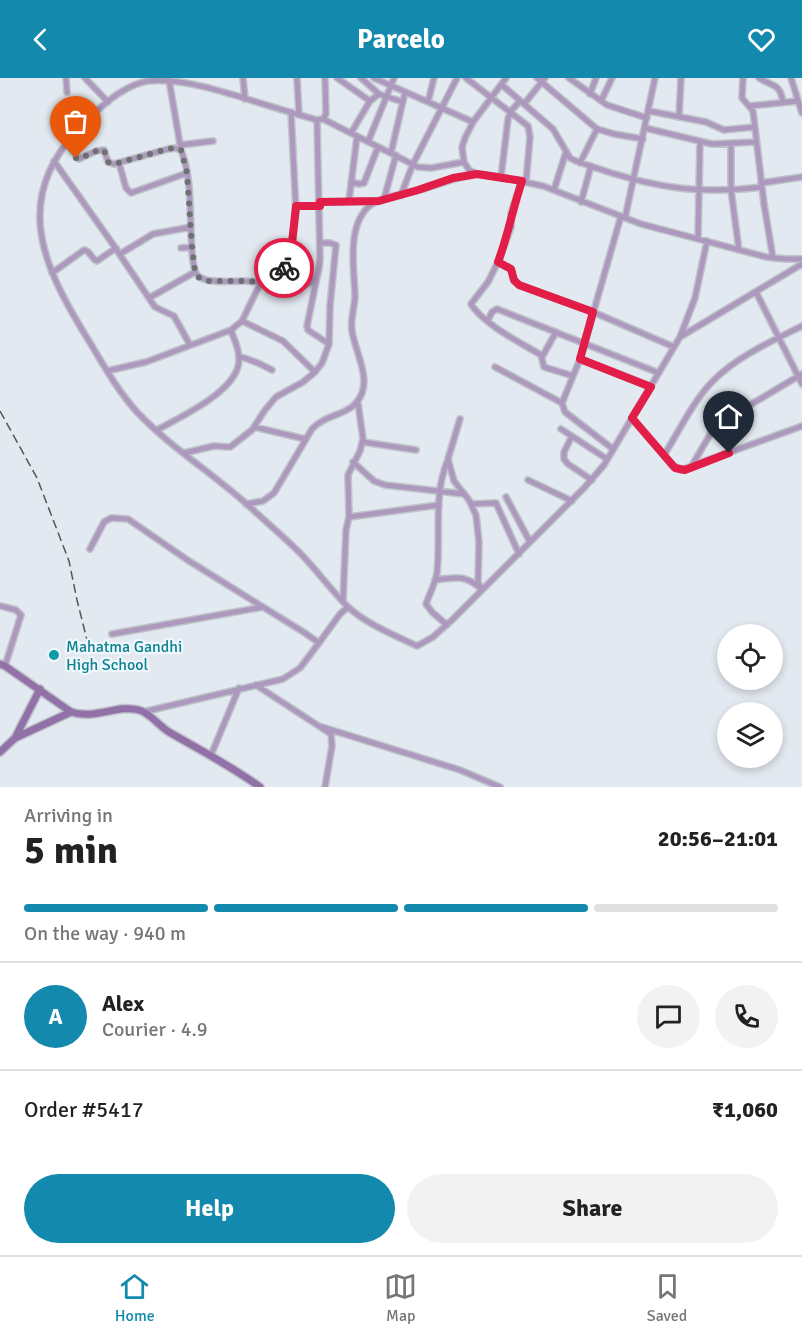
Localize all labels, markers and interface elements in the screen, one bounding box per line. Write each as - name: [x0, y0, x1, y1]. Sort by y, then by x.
- icon: back: [24, 23, 57, 56]
- text: Parcelo: [357, 23, 445, 56]
- icon: heart: [745, 23, 778, 56]
- pin: [50, 96, 101, 158]
- icon: bag: [59, 105, 92, 138]
- courier: [254, 238, 314, 298]
- icon: bike: [268, 252, 301, 285]
- pin: [703, 391, 754, 453]
- icon: home: [712, 400, 745, 433]
- map controls: [717, 624, 783, 768]
- button: locate: [717, 624, 783, 690]
- place label: Mahatma Gandhi High School: [66, 637, 182, 675]
- marker: Mahatma Gandhi High School: [47, 648, 61, 662]
- button: layers: [717, 702, 783, 768]
- text: Arriving in: [24, 803, 113, 828]
- text: 20:56–21:01: [658, 825, 778, 852]
- text: 5 min: [24, 826, 118, 874]
- text: On the way · 940 m: [24, 921, 186, 946]
- button: chat: [637, 985, 700, 1048]
- button: phone: [715, 985, 778, 1048]
- text: Alex: [102, 990, 144, 1017]
- text: A: [48, 1003, 63, 1030]
- text: Courier · 4.9: [102, 1017, 208, 1042]
- text: Order #5417: [24, 1096, 144, 1123]
- text: ₹1,060: [712, 1096, 778, 1123]
- button: Help: [24, 1174, 395, 1243]
- button: Share: [407, 1174, 778, 1243]
- tab: Home: [115, 1270, 155, 1326]
- tab: Map: [384, 1270, 417, 1326]
- tab: Saved: [647, 1270, 687, 1326]

